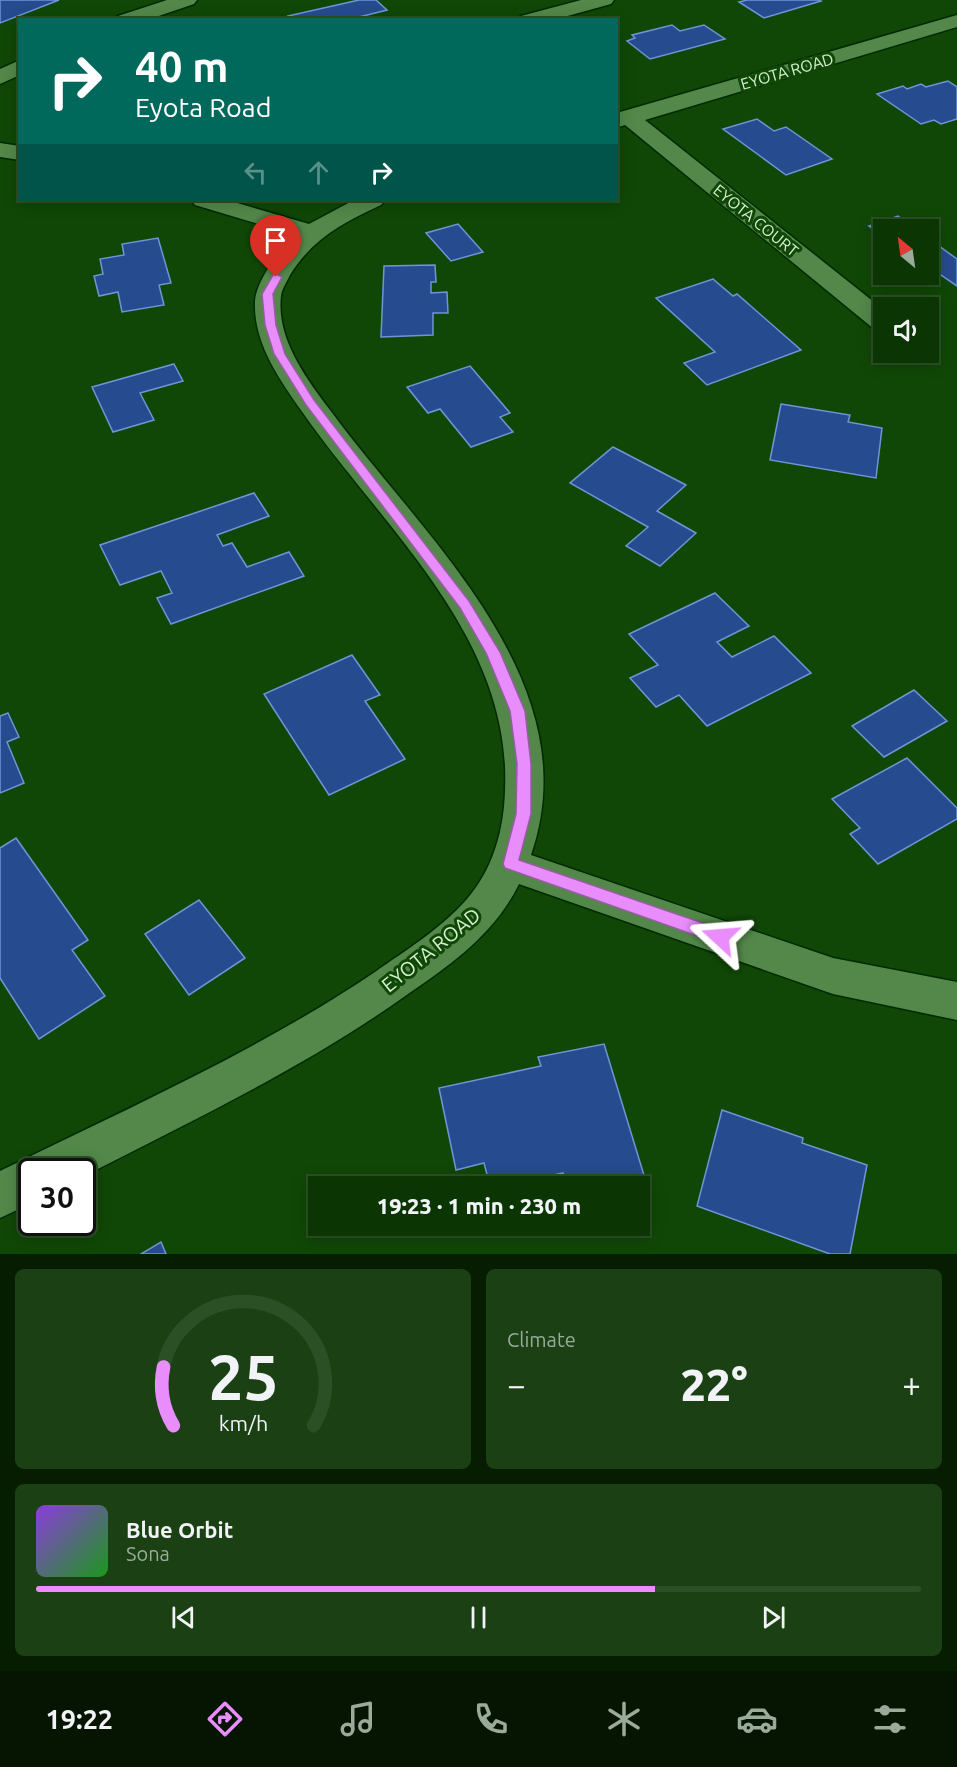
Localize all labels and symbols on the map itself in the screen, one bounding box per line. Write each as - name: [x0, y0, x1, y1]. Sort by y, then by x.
- street label: EYOTA ROAD: [738, 49, 836, 93]
- street label: EYOTA COURT: [710, 180, 802, 260]
- pin: [250, 215, 301, 277]
- north arrow: [873, 219, 939, 285]
- street label: EYOTA ROAD: [377, 903, 484, 996]
- position arrow: [688, 905, 752, 969]
- speed limit sign: 30: [18, 1158, 96, 1236]

